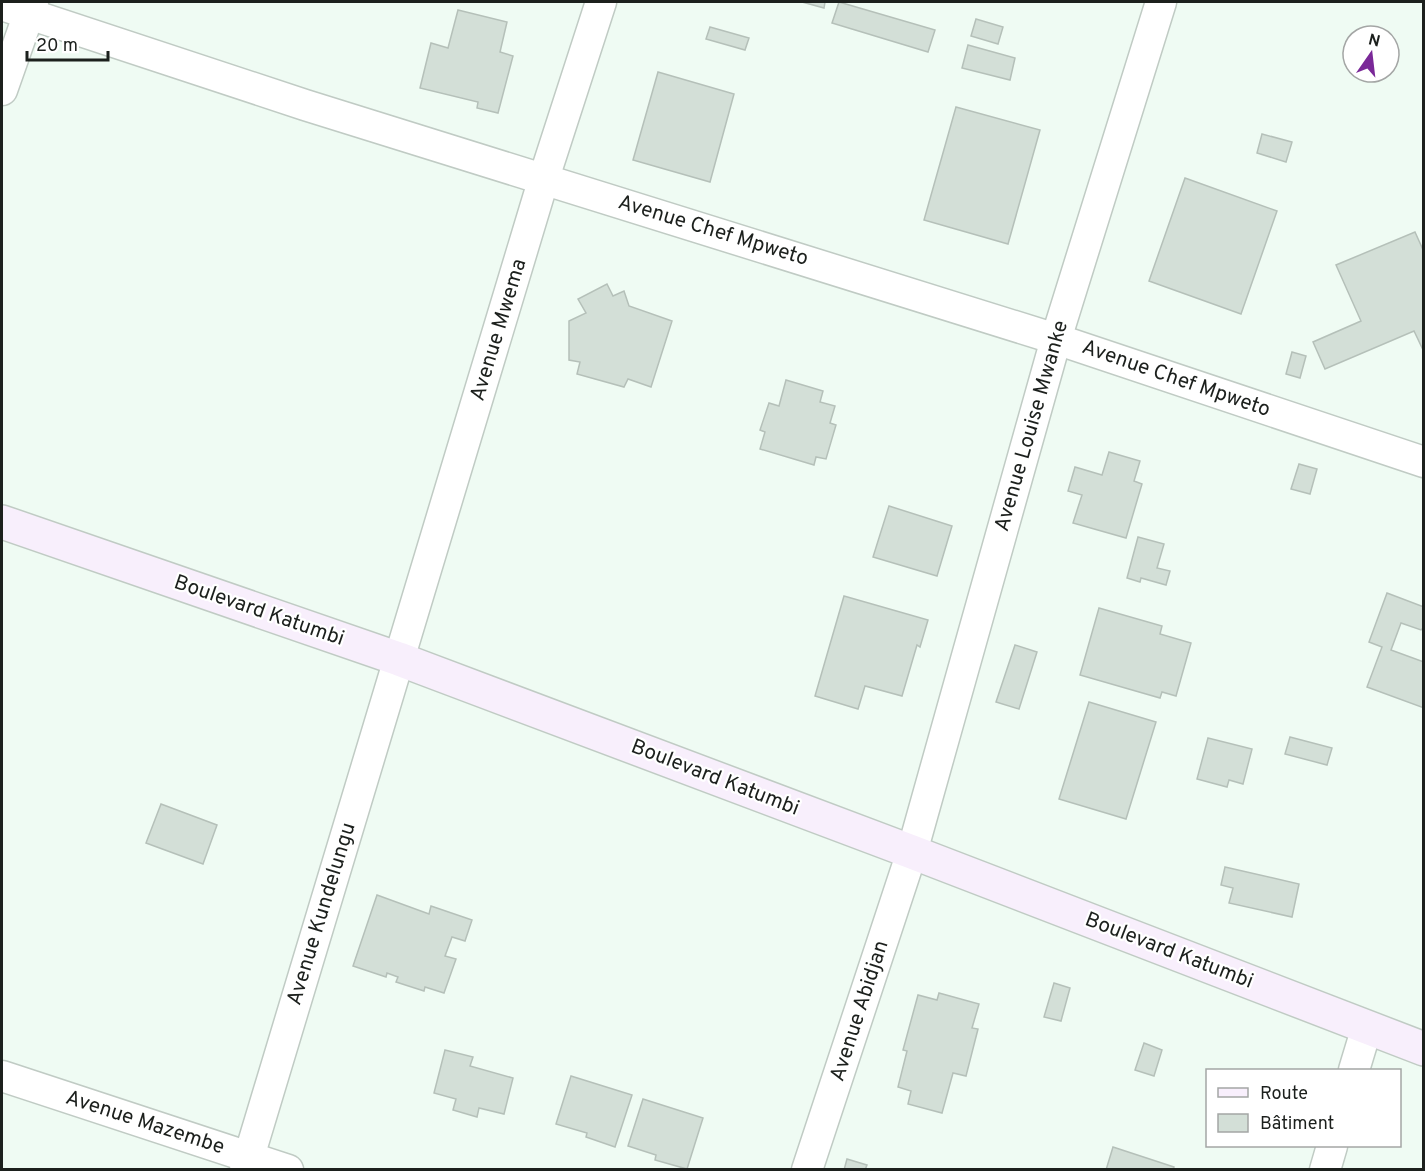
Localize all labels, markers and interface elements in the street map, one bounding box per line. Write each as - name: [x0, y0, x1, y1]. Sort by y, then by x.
- scale bar: [27, 24, 108, 62]
- north arrow: [1341, 24, 1401, 84]
- text: N: [1366, 30, 1382, 52]
- text: 20 m: [36, 35, 78, 58]
- street label: Avenue Chef Mpweto: [615, 189, 811, 273]
- street label: Avenue Mwema: [465, 256, 533, 404]
- street label: Avenue Louise Mwanke: [989, 317, 1075, 535]
- street label: Avenue Chef Mpweto: [1078, 334, 1274, 424]
- street label: Boulevard Katumbi: [170, 569, 348, 653]
- street label: Boulevard Katumbi: [627, 733, 803, 823]
- street label: Avenue Kundelungu: [281, 820, 363, 1008]
- street label: Boulevard Katumbi: [1081, 906, 1257, 996]
- street label: Avenue Abidjan: [825, 937, 895, 1085]
- legend: [1206, 1069, 1401, 1147]
- text: Route: [1260, 1083, 1308, 1106]
- street label: Avenue Mazembe: [62, 1085, 228, 1161]
- text: Bâtiment: [1260, 1113, 1334, 1136]

